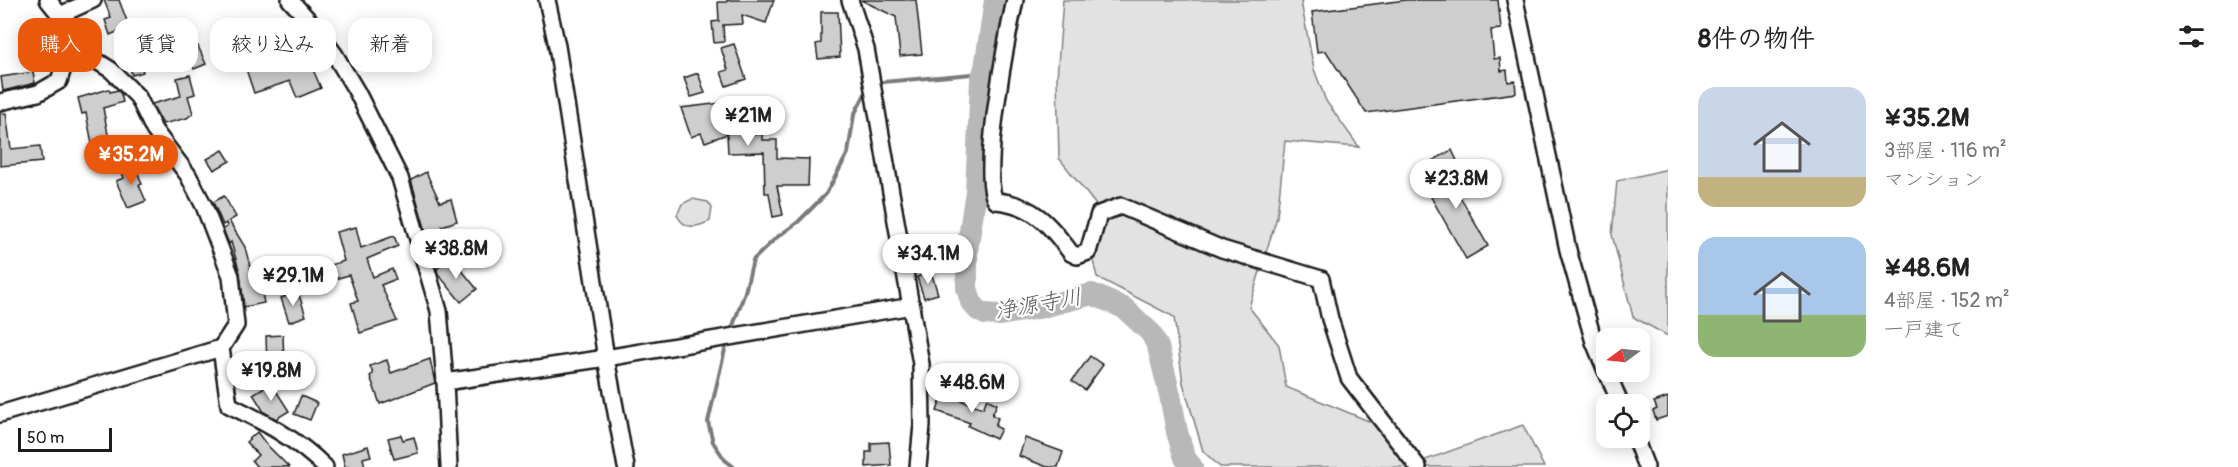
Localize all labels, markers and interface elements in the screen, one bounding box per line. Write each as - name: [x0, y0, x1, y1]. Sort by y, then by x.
- chip: 購入: [18, 18, 102, 72]
- chip: 賃貸: [114, 18, 198, 72]
- chip: 絞り込み: [210, 18, 336, 72]
- chip: 新着: [348, 18, 432, 72]
- icon: filters: [2175, 20, 2208, 53]
- text: 8件の物件: [1698, 23, 1815, 55]
- pin: ¥21M: [712, 96, 784, 147]
- text: ¥35.2M: [1884, 102, 1970, 134]
- text: ¥21M: [724, 103, 772, 128]
- icon: home: [1746, 111, 1818, 183]
- pin: ¥35.2M: [82, 135, 180, 186]
- text: 3部屋 · 116 m²: [1884, 138, 2007, 163]
- text: ¥35.2M: [98, 142, 164, 167]
- pin: ¥23.8M: [1407, 159, 1505, 210]
- text: ¥23.8M: [1424, 166, 1488, 191]
- text: マンション: [1884, 167, 1983, 192]
- pin: ¥38.8M: [407, 229, 505, 280]
- pin: ¥34.1M: [879, 234, 977, 285]
- text: ¥38.8M: [424, 236, 488, 261]
- text: ¥34.1M: [896, 241, 960, 266]
- text: ¥48.6M: [1884, 252, 1970, 284]
- pin: ¥29.1M: [244, 256, 342, 307]
- icon: home: [1746, 261, 1818, 333]
- text: ¥29.1M: [262, 263, 324, 288]
- water label: 浄源寺川: [992, 283, 1084, 325]
- text: 4部屋 · 152 m²: [1884, 288, 2010, 313]
- text: 一戸建て: [1884, 317, 1964, 342]
- north arrow: [1596, 328, 1650, 382]
- map controls: [1596, 328, 1650, 448]
- pin: ¥19.8M: [222, 351, 320, 402]
- text: ¥19.8M: [241, 358, 301, 383]
- pin: ¥48.6M: [923, 363, 1021, 414]
- text: ¥48.6M: [939, 370, 1005, 395]
- button: locate: [1596, 394, 1650, 448]
- scale bar: [18, 425, 112, 452]
- text: 50 m: [27, 428, 64, 448]

